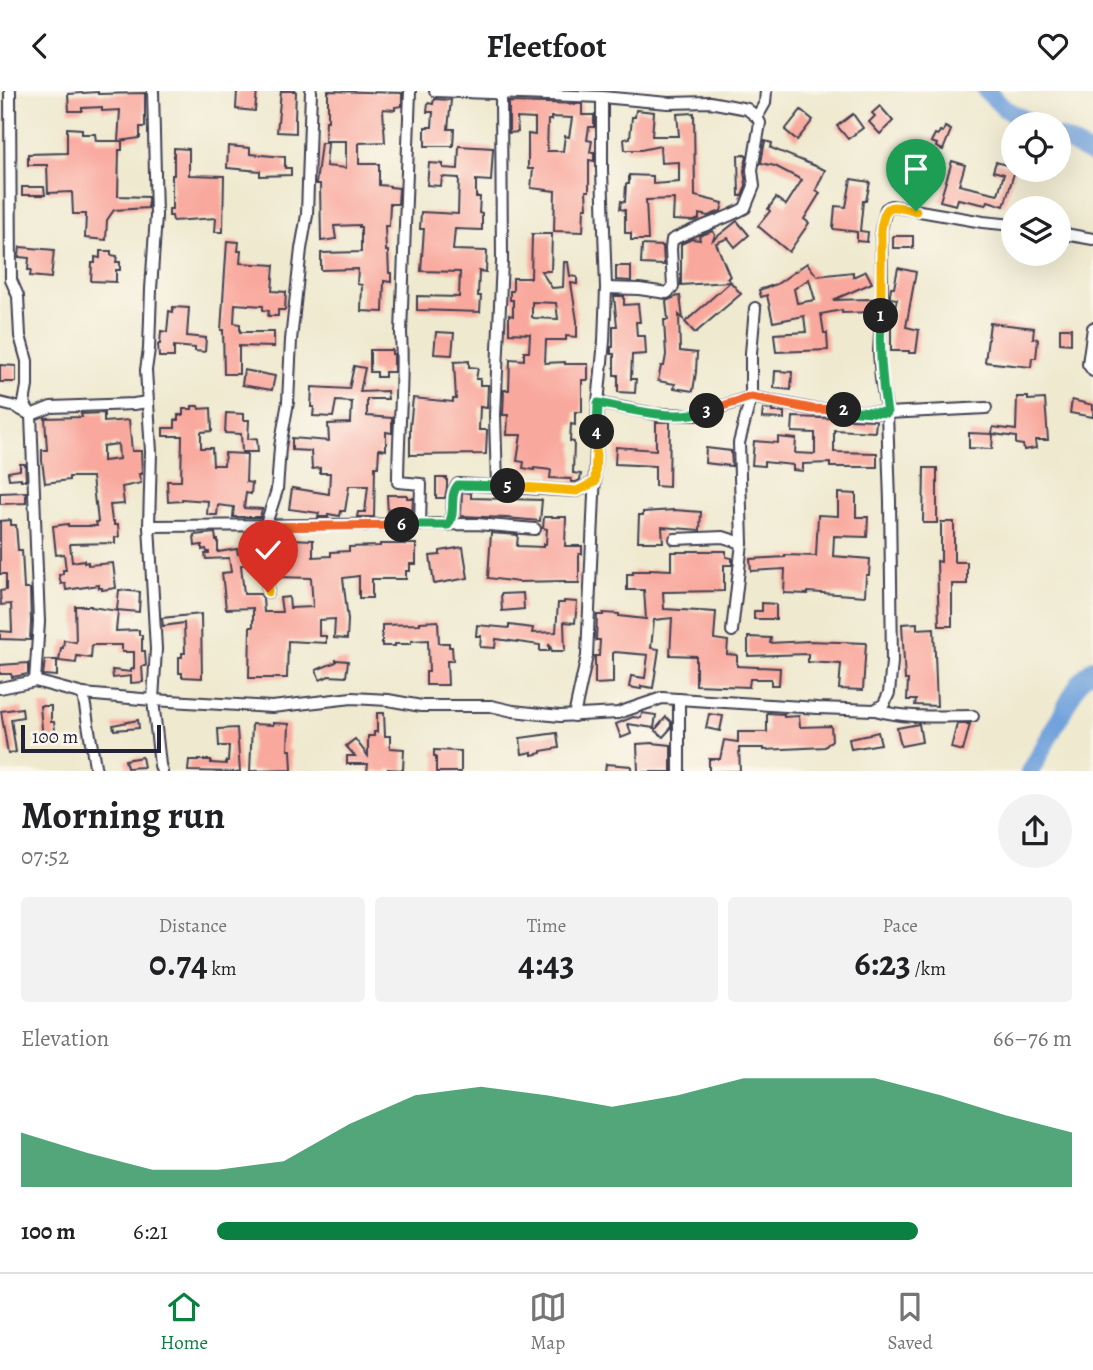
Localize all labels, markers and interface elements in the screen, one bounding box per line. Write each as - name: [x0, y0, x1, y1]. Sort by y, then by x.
- text: Fleetfoot: [486, 24, 607, 68]
- icon: back: [21, 27, 59, 65]
- icon: heart: [1034, 27, 1072, 65]
- map controls: [1001, 112, 1071, 266]
- button: locate: [1001, 112, 1071, 182]
- pin: [886, 139, 946, 211]
- icon: arrive: [897, 150, 935, 188]
- button: layers: [1001, 196, 1071, 266]
- pin: 1: [864, 299, 898, 334]
- text: 1: [877, 302, 884, 328]
- pin: 3: [690, 393, 724, 429]
- pin: 2: [826, 393, 862, 427]
- text: 2: [839, 396, 848, 422]
- text: 3: [702, 397, 711, 423]
- pin: 4: [580, 415, 614, 449]
- text: 4: [592, 418, 601, 444]
- pin: 5: [490, 469, 526, 503]
- text: 5: [503, 472, 512, 498]
- pin: 6: [384, 507, 420, 543]
- text: 6: [397, 511, 406, 537]
- pin: [238, 520, 298, 592]
- icon: check: [249, 531, 287, 569]
- scale bar: [21, 723, 161, 754]
- text: 100 m: [32, 724, 78, 750]
- text: Morning run: [21, 789, 225, 841]
- button: share: [998, 794, 1072, 868]
- text: 07:52: [21, 841, 69, 872]
- text: Distance: [159, 913, 227, 939]
- text: Time: [527, 913, 566, 939]
- text: Pace: [883, 913, 918, 939]
- text: 0.74: [149, 939, 208, 987]
- text: 4:43: [518, 939, 575, 987]
- text: 6:23: [854, 939, 911, 987]
- text: km: [208, 956, 237, 982]
- text: /km: [911, 956, 946, 982]
- text: Elevation: [21, 1023, 109, 1054]
- text: 66–76 m: [993, 1023, 1072, 1054]
- text: 100 m: [21, 1216, 76, 1247]
- text: 6:21: [133, 1216, 168, 1247]
- tab: Home: [160, 1288, 208, 1356]
- tab: Map: [529, 1288, 567, 1356]
- tab: Saved: [888, 1288, 933, 1356]

